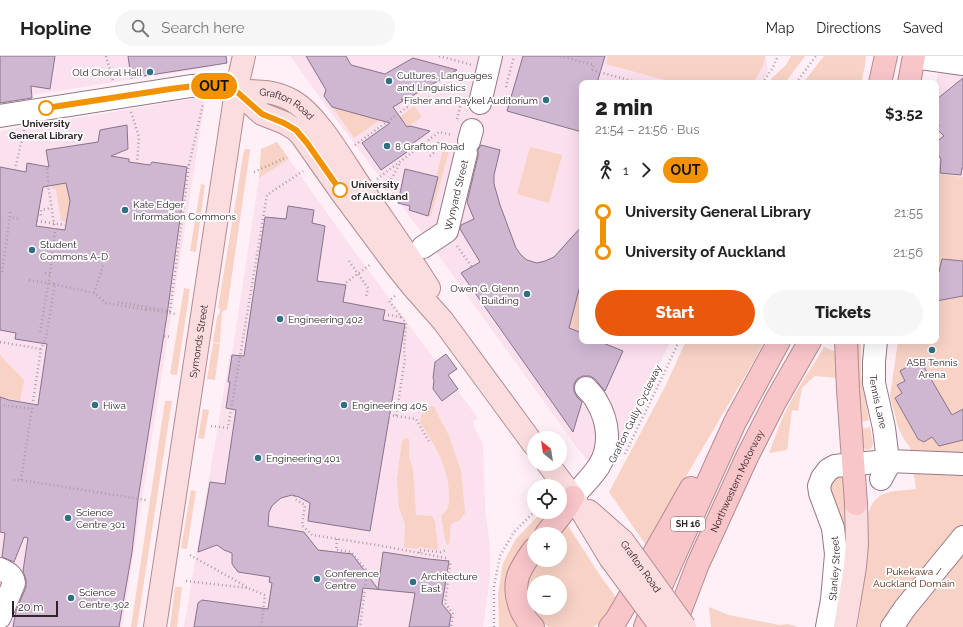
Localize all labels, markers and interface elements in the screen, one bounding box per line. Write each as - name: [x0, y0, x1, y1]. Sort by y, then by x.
- search box: [115, 10, 395, 46]
- text: Hopline: [20, 17, 91, 39]
- icon: search: [129, 17, 151, 39]
- text: Search here: [161, 19, 245, 37]
- text: Map: [766, 20, 794, 36]
- text: Directions: [816, 20, 881, 36]
- text: Saved: [903, 20, 943, 36]
- place label: Old Choral Hall: [72, 67, 142, 78]
- marker: Old Choral Hall: [145, 67, 155, 77]
- place label: Cultures, Languages and Linguistics: [397, 70, 492, 93]
- line badge: OUT: [191, 73, 237, 99]
- marker: Cultures, Languages and Linguistics: [384, 76, 394, 86]
- text: OUT: [199, 78, 229, 94]
- street label: Grafton Road: [259, 86, 317, 122]
- text: 2 min: [595, 94, 653, 120]
- place label: Fisher and Paykel Auditorium: [404, 95, 538, 106]
- marker: Fisher and Paykel Auditorium: [541, 95, 551, 105]
- marker: University General Library: [38, 100, 54, 116]
- text: $3.52: [885, 105, 923, 123]
- place label: University General Library: [9, 118, 83, 141]
- text: 21:54 – 21:56 · Bus: [595, 122, 699, 137]
- marker: 8 Grafton Road: [382, 141, 392, 151]
- place label: 8 Grafton Road: [395, 141, 464, 152]
- street label: Wynyard Street: [442, 158, 470, 231]
- icon: walk: [595, 159, 617, 181]
- icon: forward: [635, 159, 657, 181]
- text: OUT: [671, 162, 700, 178]
- text: 1: [623, 163, 629, 178]
- place label: University of Auckland: [351, 179, 409, 202]
- marker: University of Auckland: [332, 182, 348, 198]
- place label: Kate Edger Information Commons: [133, 199, 236, 222]
- text: University General Library: [625, 203, 811, 221]
- marker: Kate Edger Information Commons: [120, 205, 130, 215]
- text: 21:55: [894, 205, 923, 220]
- place label: Student Commons A-D: [40, 239, 108, 262]
- text: University of Auckland: [625, 243, 786, 261]
- marker: Student Commons A-D: [27, 245, 37, 255]
- text: 21:56: [893, 245, 923, 260]
- place label: Owen G. Glenn Building: [450, 283, 519, 306]
- marker: Owen G. Glenn Building: [522, 289, 532, 299]
- button: Start: [595, 290, 755, 336]
- button: Tickets: [763, 290, 923, 336]
- street label: Symonds Street: [187, 303, 209, 379]
- marker: Engineering 402: [275, 314, 285, 324]
- place label: Engineering 402: [288, 314, 363, 325]
- marker: ASB Tennis Arena: [927, 345, 937, 355]
- place label: ASB Tennis Arena: [906, 357, 958, 380]
- street label: Grafton Gully Cycleway: [606, 363, 664, 465]
- street label: Tennis Lane: [869, 374, 889, 430]
- marker: Hiwa: [90, 400, 100, 410]
- place label: Hiwa: [103, 400, 126, 411]
- marker: Engineering 405: [339, 400, 349, 410]
- place label: Engineering 405: [352, 400, 428, 411]
- street label: Northwestern Motorway: [708, 427, 766, 534]
- north arrow: [527, 431, 567, 471]
- map controls: [527, 431, 567, 615]
- marker: Engineering 401: [253, 453, 263, 463]
- place label: Engineering 401: [266, 453, 341, 464]
- button: locate: [527, 479, 567, 519]
- place label: Science Centre 301: [76, 507, 126, 530]
- marker: Science Centre 301: [63, 513, 73, 523]
- road number: SH 16: [671, 517, 705, 531]
- button: +: [527, 527, 567, 567]
- street label: Stanley Street: [826, 535, 842, 601]
- street label: Grafton Road: [619, 538, 663, 594]
- park label: Pukekawa / Auckland Domain: [873, 566, 955, 589]
- place label: Conference Centre: [325, 568, 379, 591]
- place label: Architecture East: [421, 571, 478, 594]
- marker: Conference Centre: [312, 574, 322, 584]
- button: −: [527, 575, 567, 615]
- marker: Architecture East: [408, 577, 418, 587]
- place label: Science Centre 302: [79, 587, 129, 610]
- marker: Science Centre 302: [66, 593, 76, 603]
- scale bar: [12, 599, 58, 618]
- text: 20 m: [18, 601, 43, 614]

